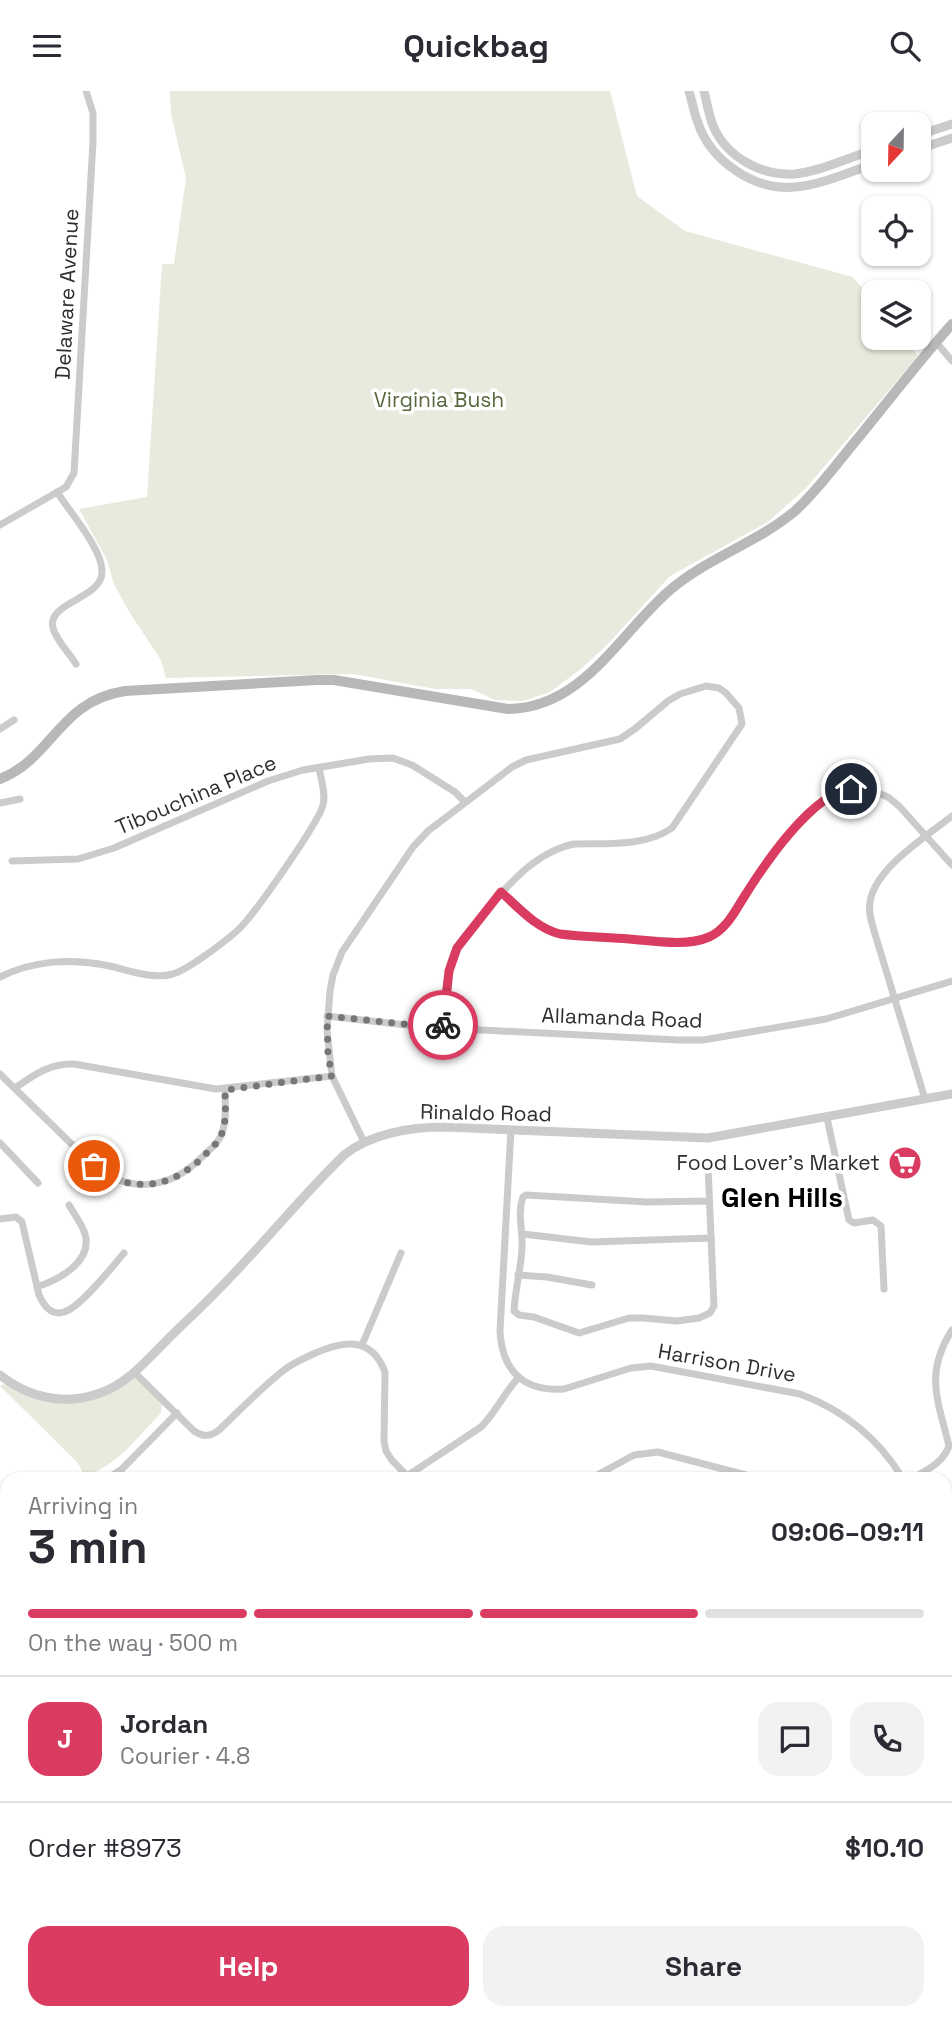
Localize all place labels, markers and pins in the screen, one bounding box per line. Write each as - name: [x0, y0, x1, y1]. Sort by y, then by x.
- pin: [821, 759, 881, 819]
- pin: [64, 1136, 124, 1196]
- supermarket icon: Food Lover's Market: [886, 1144, 924, 1182]
- place label: Food Lover's Market: [676, 1149, 880, 1176]

